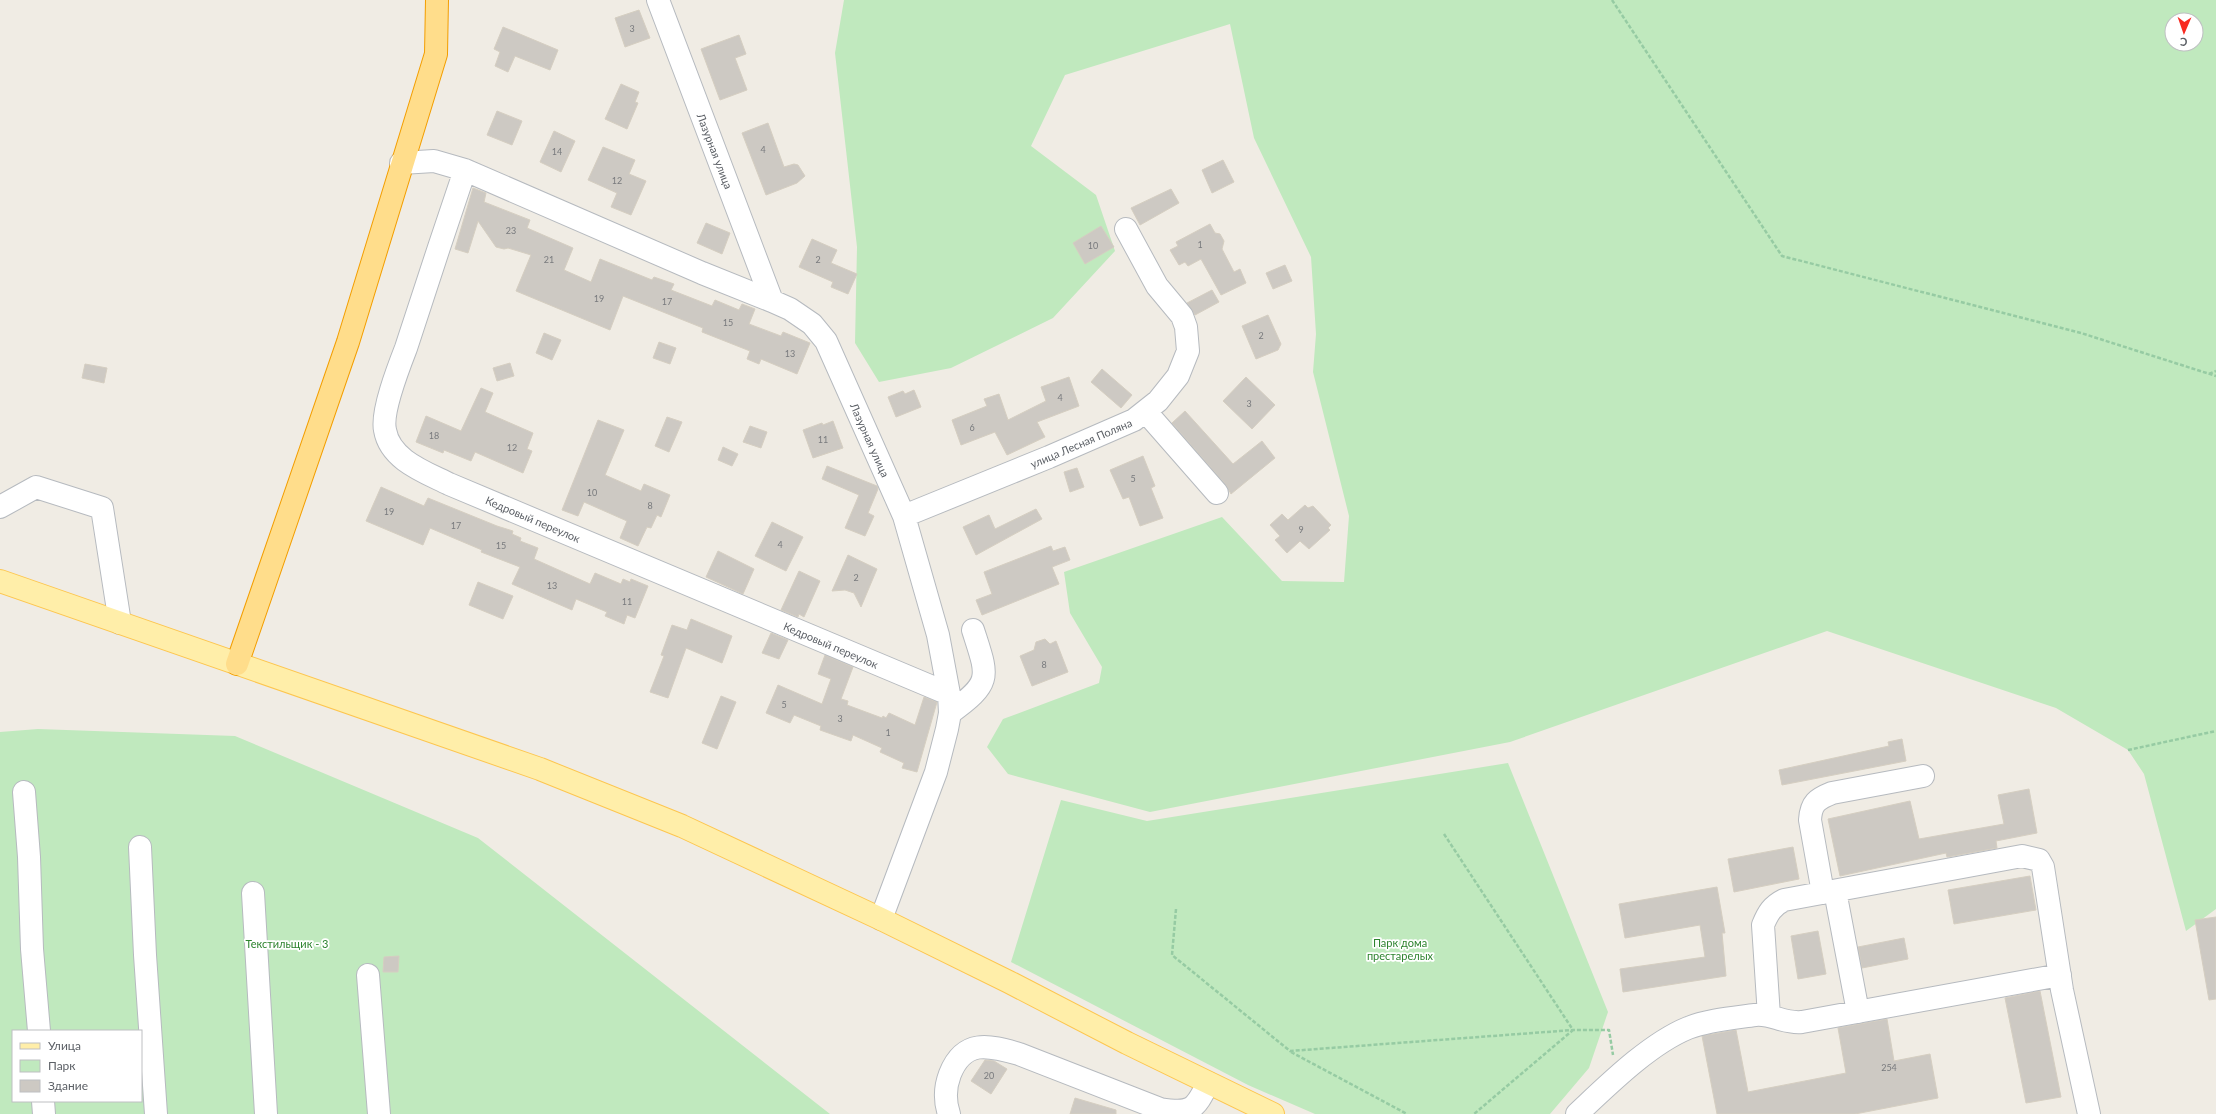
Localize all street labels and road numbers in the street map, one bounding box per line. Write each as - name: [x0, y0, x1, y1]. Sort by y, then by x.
- street label: Лазурная улица: [694, 110, 735, 191]
- street label: Лазурная улица: [847, 400, 892, 479]
- street label: улица Лесная Поляна: [1028, 416, 1134, 470]
- street label: Кедровый переулок: [484, 493, 583, 545]
- street label: Кедровый переулок: [782, 619, 881, 671]

